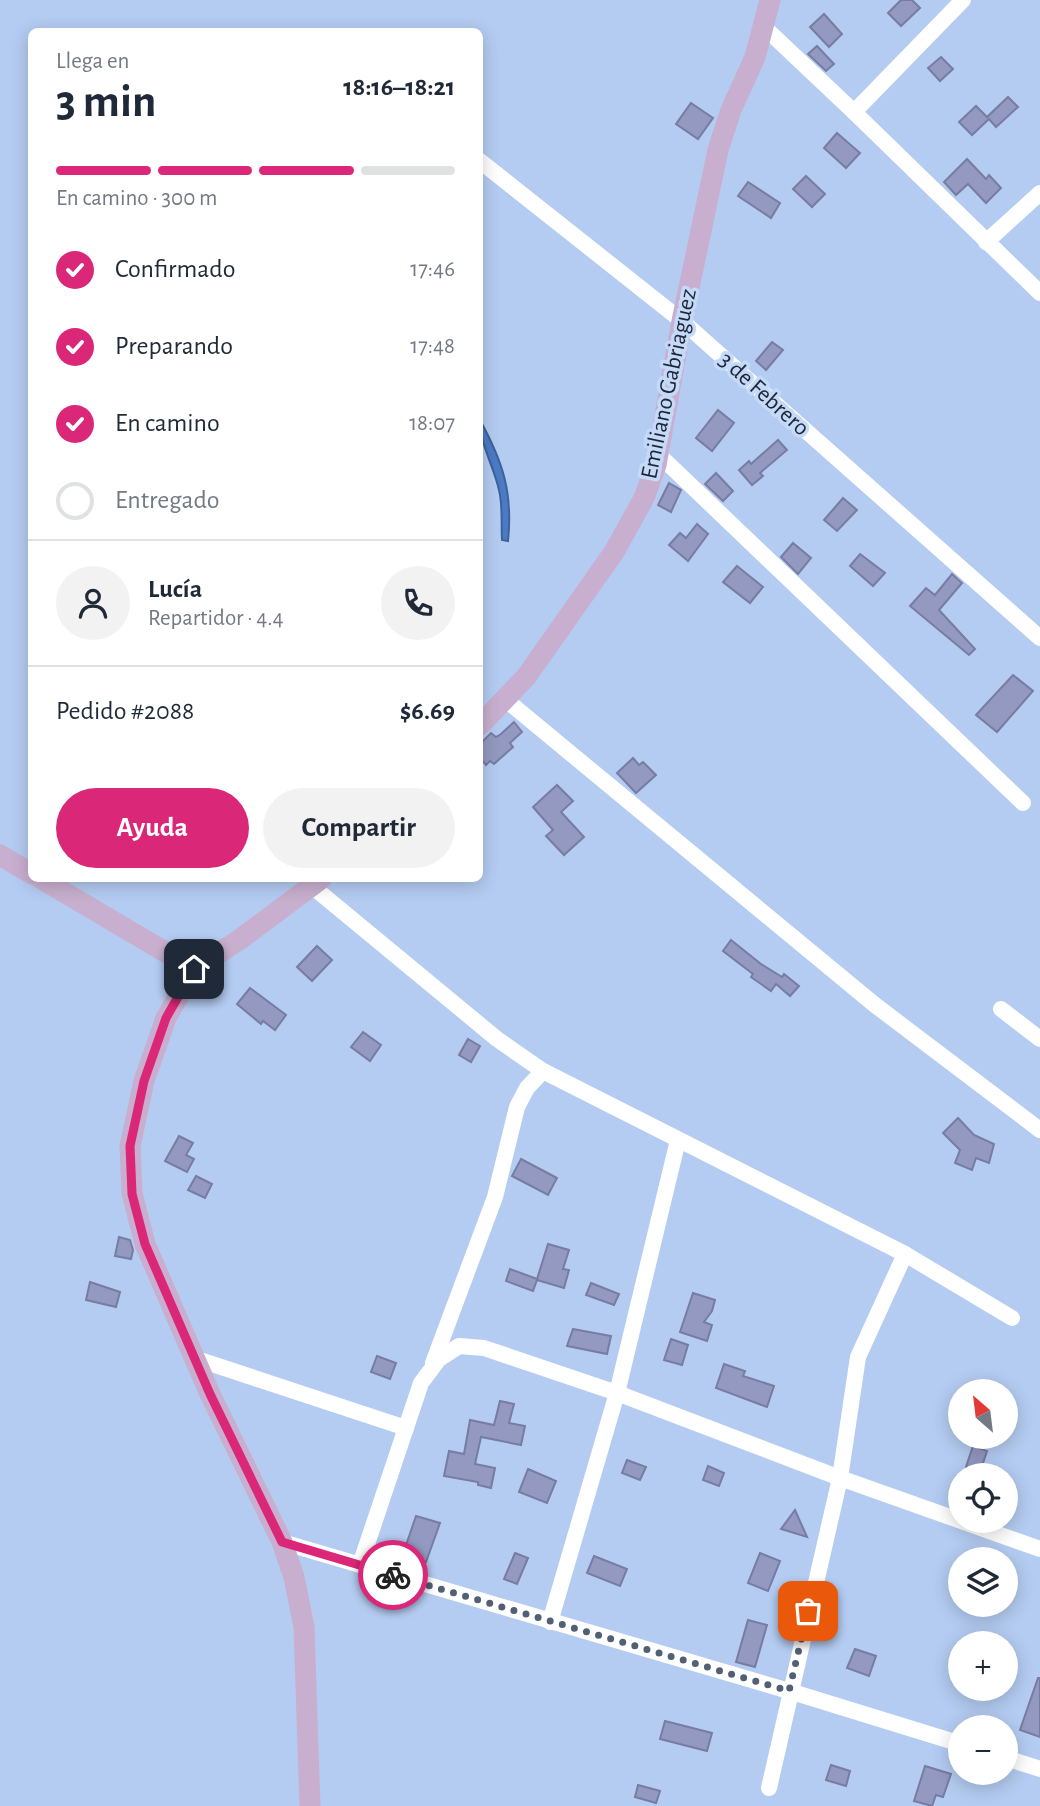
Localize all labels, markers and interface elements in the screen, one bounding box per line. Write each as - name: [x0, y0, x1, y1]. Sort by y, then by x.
- text: Llega en: [56, 50, 129, 73]
- text: 18:16–18:21: [343, 74, 455, 100]
- text: 3 min: [56, 79, 156, 125]
- text: En camino · 300 m: [56, 187, 217, 210]
- icon: check: [56, 251, 94, 289]
- text: Confirmado: [115, 256, 236, 282]
- text: 17:46: [410, 258, 455, 281]
- street label: Emiliano Gabriaguez: [637, 287, 701, 481]
- icon: check: [56, 328, 94, 366]
- text: Preparando: [115, 333, 233, 359]
- text: 17:48: [410, 335, 455, 358]
- street label: 3 de Febrero: [714, 348, 814, 440]
- icon: check: [56, 405, 94, 443]
- text: En camino: [115, 410, 220, 436]
- text: 18:07: [409, 412, 455, 435]
- text: Entregado: [115, 487, 220, 513]
- button: person: [56, 566, 130, 640]
- button: phone: [381, 566, 455, 640]
- text: Lucía: [148, 576, 202, 602]
- text: Repartidor · 4.4: [148, 607, 284, 630]
- text: Pedido #2088: [56, 698, 194, 724]
- text: $6.69: [400, 698, 455, 724]
- button: Ayuda: [56, 788, 249, 868]
- button: Compartir: [263, 788, 455, 868]
- pin: [164, 939, 224, 999]
- icon: home: [175, 950, 213, 988]
- north arrow: [948, 1379, 1018, 1449]
- map controls: [948, 1379, 1018, 1785]
- button: locate: [948, 1463, 1018, 1533]
- courier: [358, 1540, 428, 1610]
- button: layers: [948, 1547, 1018, 1617]
- icon: bike: [374, 1556, 412, 1594]
- pin: [778, 1581, 838, 1641]
- icon: bag: [789, 1592, 827, 1630]
- button: +: [948, 1631, 1018, 1701]
- button: −: [948, 1715, 1018, 1785]

